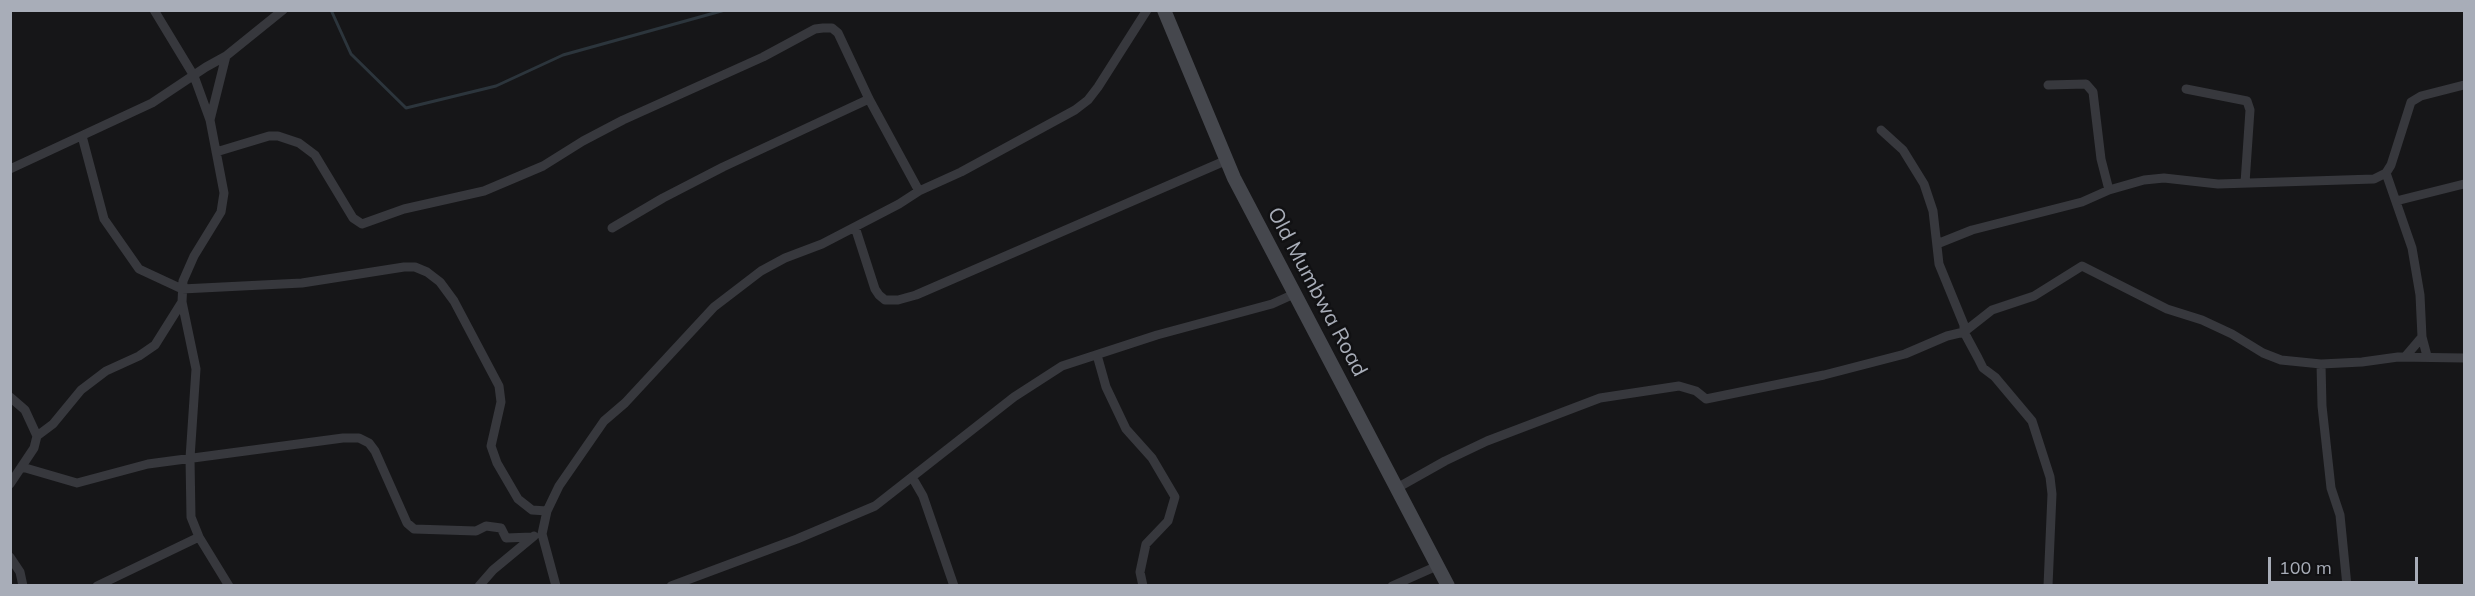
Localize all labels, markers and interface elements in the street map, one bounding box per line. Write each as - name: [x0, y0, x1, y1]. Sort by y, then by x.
- street label: Old Mumbwa Road: [1262, 203, 1372, 381]
- scale bar: [2271, 545, 2421, 583]
- text: 100 m: [2279, 556, 2332, 579]

